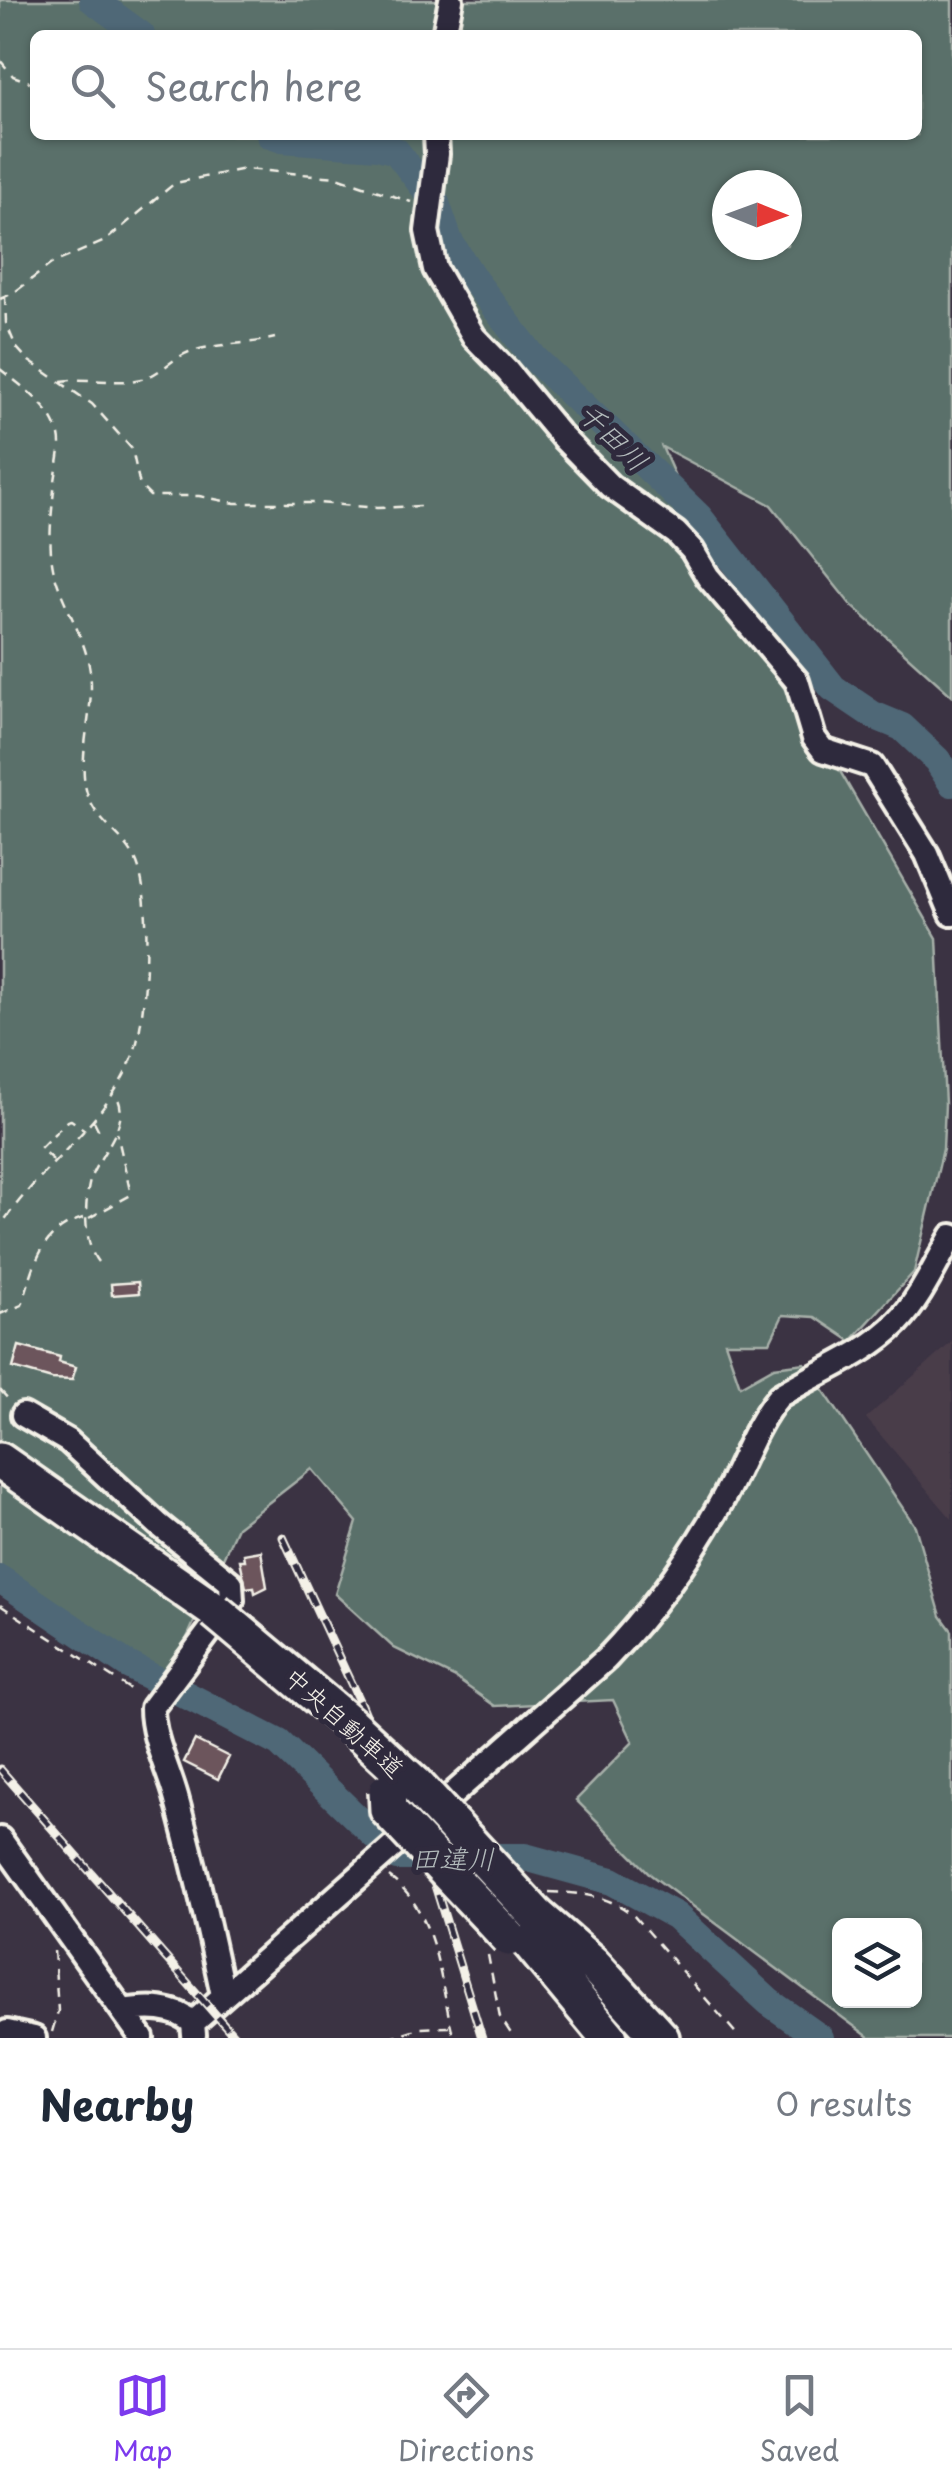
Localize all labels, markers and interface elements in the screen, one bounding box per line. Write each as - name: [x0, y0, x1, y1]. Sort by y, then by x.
- search box: [30, 30, 922, 140]
- text: Search here: [145, 57, 362, 114]
- icon: search: [65, 58, 120, 113]
- north arrow: [712, 170, 802, 260]
- water label: 千田川: [569, 391, 659, 481]
- street label: 中央自動車道: [277, 1658, 413, 1786]
- water label: 田違川: [411, 1836, 495, 1879]
- map controls: [832, 1918, 922, 2008]
- button: layers: [832, 1918, 922, 2008]
- text: Nearby: [40, 2072, 194, 2135]
- text: 0 results: [776, 2079, 912, 2127]
- tab: Map: [113, 2368, 173, 2471]
- tab: Directions: [398, 2368, 534, 2471]
- tab: Saved: [760, 2368, 839, 2471]

